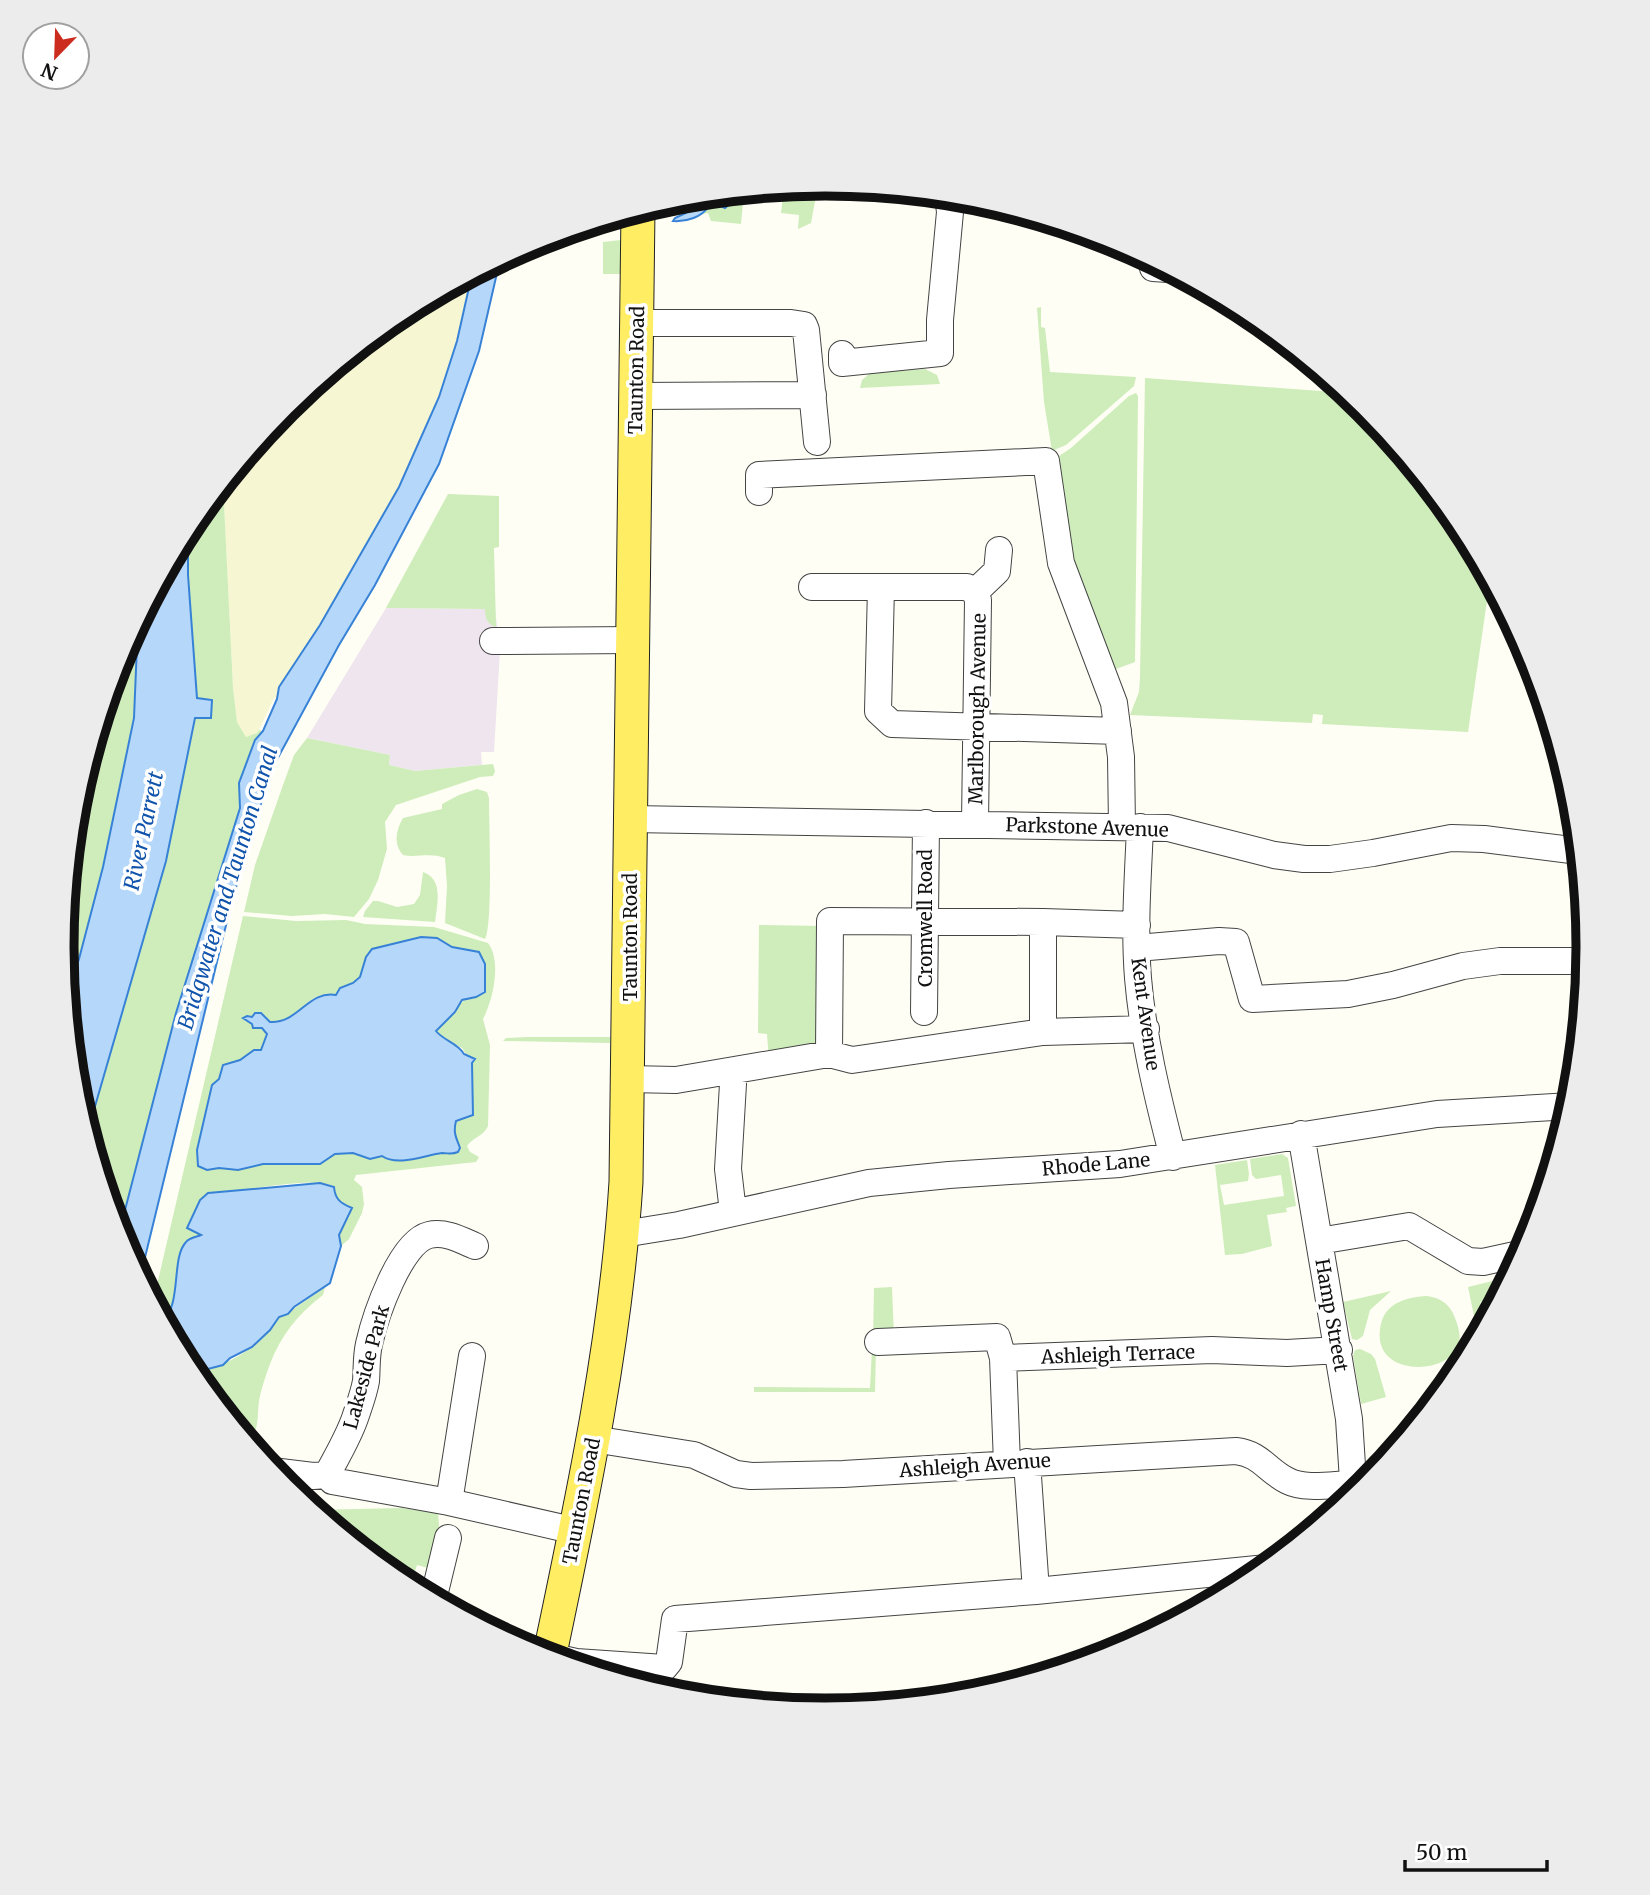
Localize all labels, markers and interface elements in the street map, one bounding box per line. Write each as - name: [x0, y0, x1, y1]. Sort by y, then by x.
- north arrow: [21, 21, 91, 91]
- text: N: [38, 58, 61, 86]
- street label: Taunton Road: [623, 306, 649, 434]
- street label: Marlborough Avenue: [963, 613, 991, 805]
- water label: Bridgwater and Taunton Canal: [171, 743, 284, 1033]
- water label: River Parrett: [118, 768, 169, 893]
- street label: Parkstone Avenue: [1005, 812, 1169, 842]
- street label: Cromwell Road: [913, 849, 937, 987]
- street label: Taunton Road: [618, 873, 642, 1001]
- street label: Kent Avenue: [1126, 956, 1166, 1072]
- street label: Rhode Lane: [1041, 1147, 1151, 1181]
- street label: Hamp Street: [1310, 1257, 1354, 1374]
- street label: Lakeside Park: [338, 1302, 394, 1432]
- street label: Ashleigh Terrace: [1040, 1339, 1196, 1369]
- street label: Taunton Road: [557, 1436, 605, 1566]
- street label: Ashleigh Avenue: [897, 1448, 1052, 1482]
- scale bar: [1405, 1828, 1547, 1872]
- text: 50 m: [1416, 1839, 1467, 1866]

